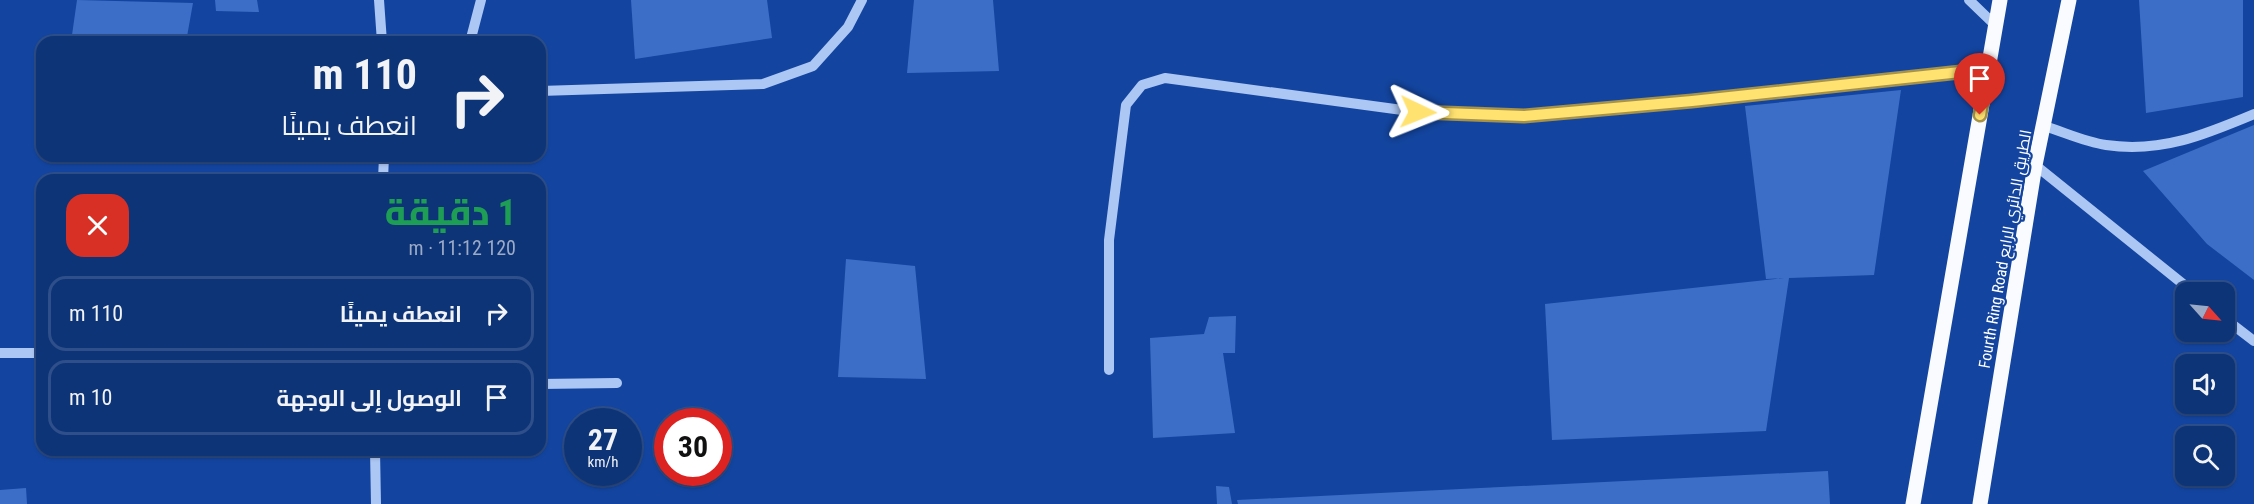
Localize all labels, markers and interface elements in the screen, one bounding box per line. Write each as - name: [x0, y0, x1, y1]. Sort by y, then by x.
- text: 110 m: [312, 50, 417, 99]
- pin: [1954, 53, 2005, 115]
- icon: right: [438, 60, 516, 138]
- icon: arrive: [1963, 62, 1996, 95]
- position arrow: [1386, 80, 1450, 144]
- text: انعطف يمينًا: [281, 110, 417, 142]
- street label: Fourth Ring Road الطريق الدائري الرابع: [1975, 128, 2039, 370]
- text: 1 دقيقة: [385, 192, 516, 234]
- button: close: [66, 194, 129, 257]
- text: 120 m · 11:12: [409, 236, 516, 260]
- north arrow: [2175, 282, 2235, 342]
- map controls: [2175, 282, 2235, 486]
- icon: right: [480, 297, 513, 330]
- text: 110 m: [69, 301, 123, 326]
- text: انعطف يمينًا: [340, 302, 462, 327]
- button: sound: [2175, 354, 2235, 414]
- icon: arrive: [480, 381, 513, 414]
- text: 10 m: [69, 385, 112, 410]
- text: الوصول إلى الوجهة: [277, 386, 462, 411]
- speed limit sign: 30: [654, 408, 732, 486]
- text: 27: [588, 422, 618, 457]
- button: search: [2175, 426, 2235, 486]
- text: km/h: [588, 453, 618, 471]

